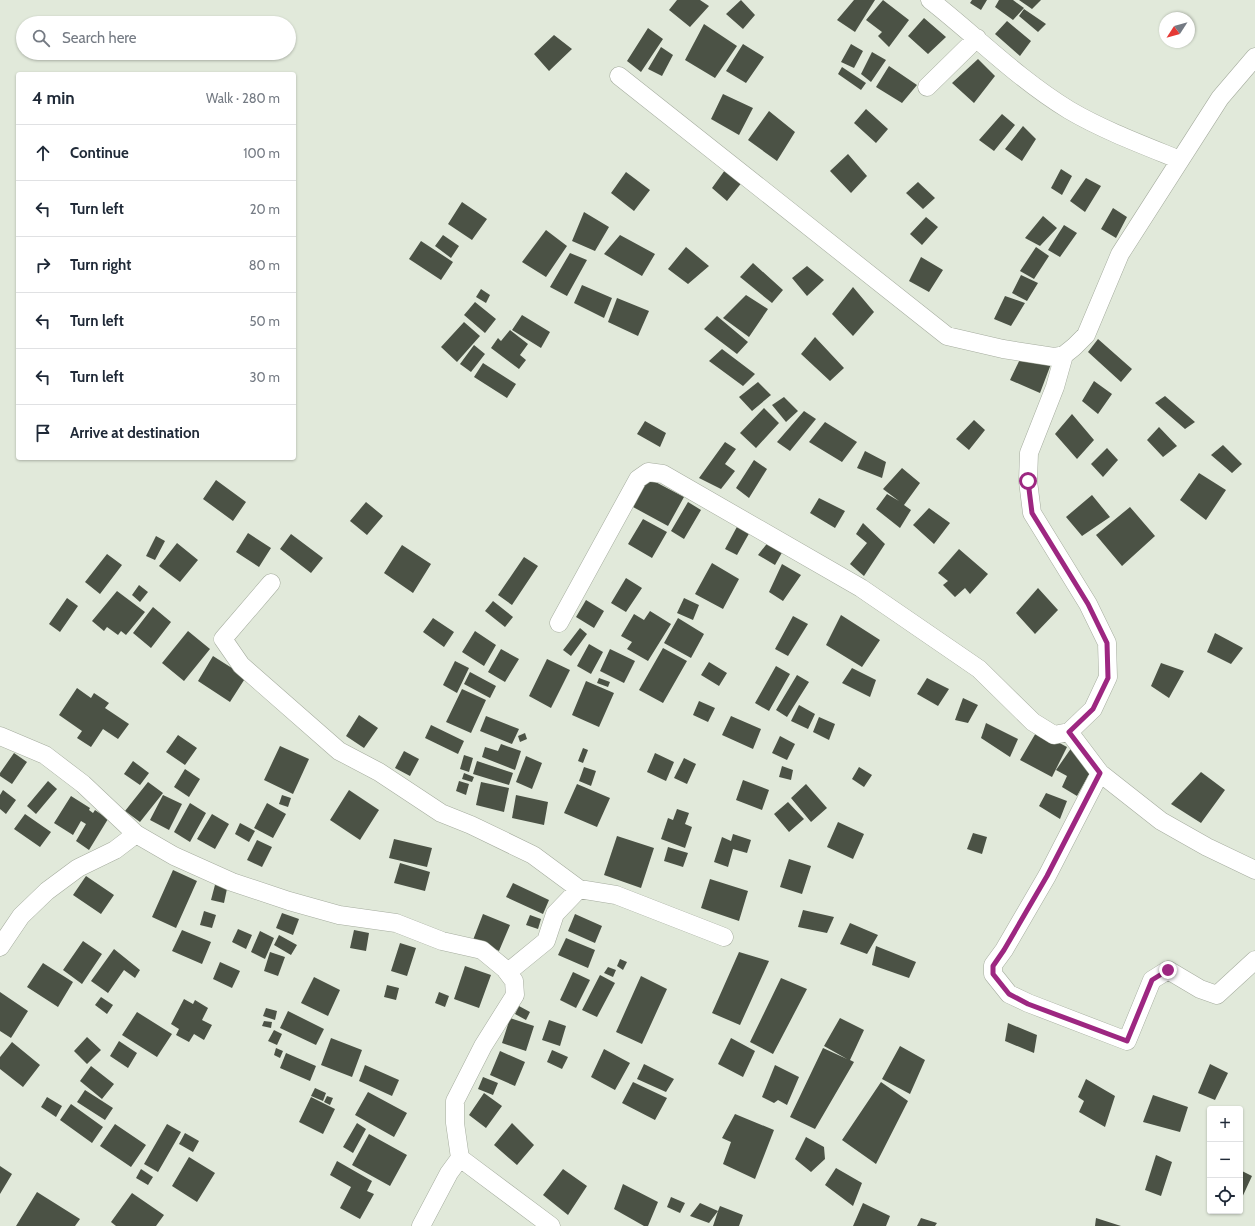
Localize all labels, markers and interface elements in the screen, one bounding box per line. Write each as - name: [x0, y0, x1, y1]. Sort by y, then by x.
- north arrow: [1159, 12, 1195, 48]
- search box: [16, 16, 296, 60]
- icon: search: [30, 27, 52, 49]
- text: Search here: [62, 29, 137, 47]
- text: 4 min: [32, 88, 75, 108]
- text: Walk · 280 m: [206, 90, 280, 106]
- icon: ahead: [32, 142, 54, 164]
- text: Continue: [70, 144, 129, 162]
- text: 100 m: [243, 145, 280, 161]
- icon: left: [32, 198, 54, 220]
- text: Turn left: [70, 200, 124, 218]
- text: 20 m: [250, 201, 280, 217]
- icon: right: [32, 254, 54, 276]
- text: Turn right: [70, 256, 131, 274]
- text: 80 m: [249, 257, 280, 273]
- icon: left: [32, 310, 54, 332]
- text: Turn left: [70, 312, 124, 330]
- text: 50 m: [250, 313, 280, 329]
- icon: left: [32, 366, 54, 388]
- text: Turn left: [70, 368, 124, 386]
- text: 30 m: [250, 369, 280, 385]
- icon: arrive: [32, 422, 54, 444]
- text: Arrive at destination: [70, 424, 200, 442]
- route start: [1019, 472, 1037, 490]
- route end: [1159, 961, 1177, 979]
- map controls: [1207, 1106, 1243, 1214]
- button: +: [1207, 1106, 1243, 1142]
- button: −: [1207, 1142, 1243, 1178]
- button: locate: [1207, 1178, 1243, 1214]

